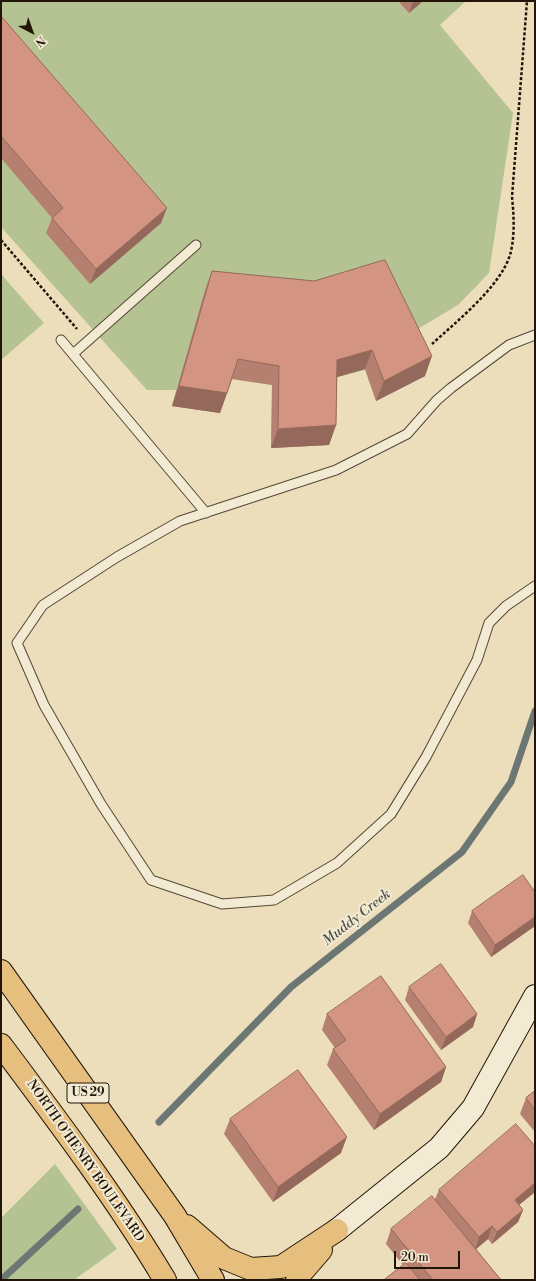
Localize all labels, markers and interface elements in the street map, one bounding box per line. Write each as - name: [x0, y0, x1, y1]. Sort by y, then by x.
- north arrow: [12, 12, 52, 52]
- text: N: [32, 33, 48, 49]
- water label: Muddy Creek: [320, 886, 394, 950]
- street label: NORTH O'HENRY BOULEVARD: [23, 1077, 147, 1245]
- road number: US 29: [67, 1083, 109, 1103]
- scale bar: [396, 1243, 462, 1269]
- text: 20 m: [401, 1250, 429, 1265]

